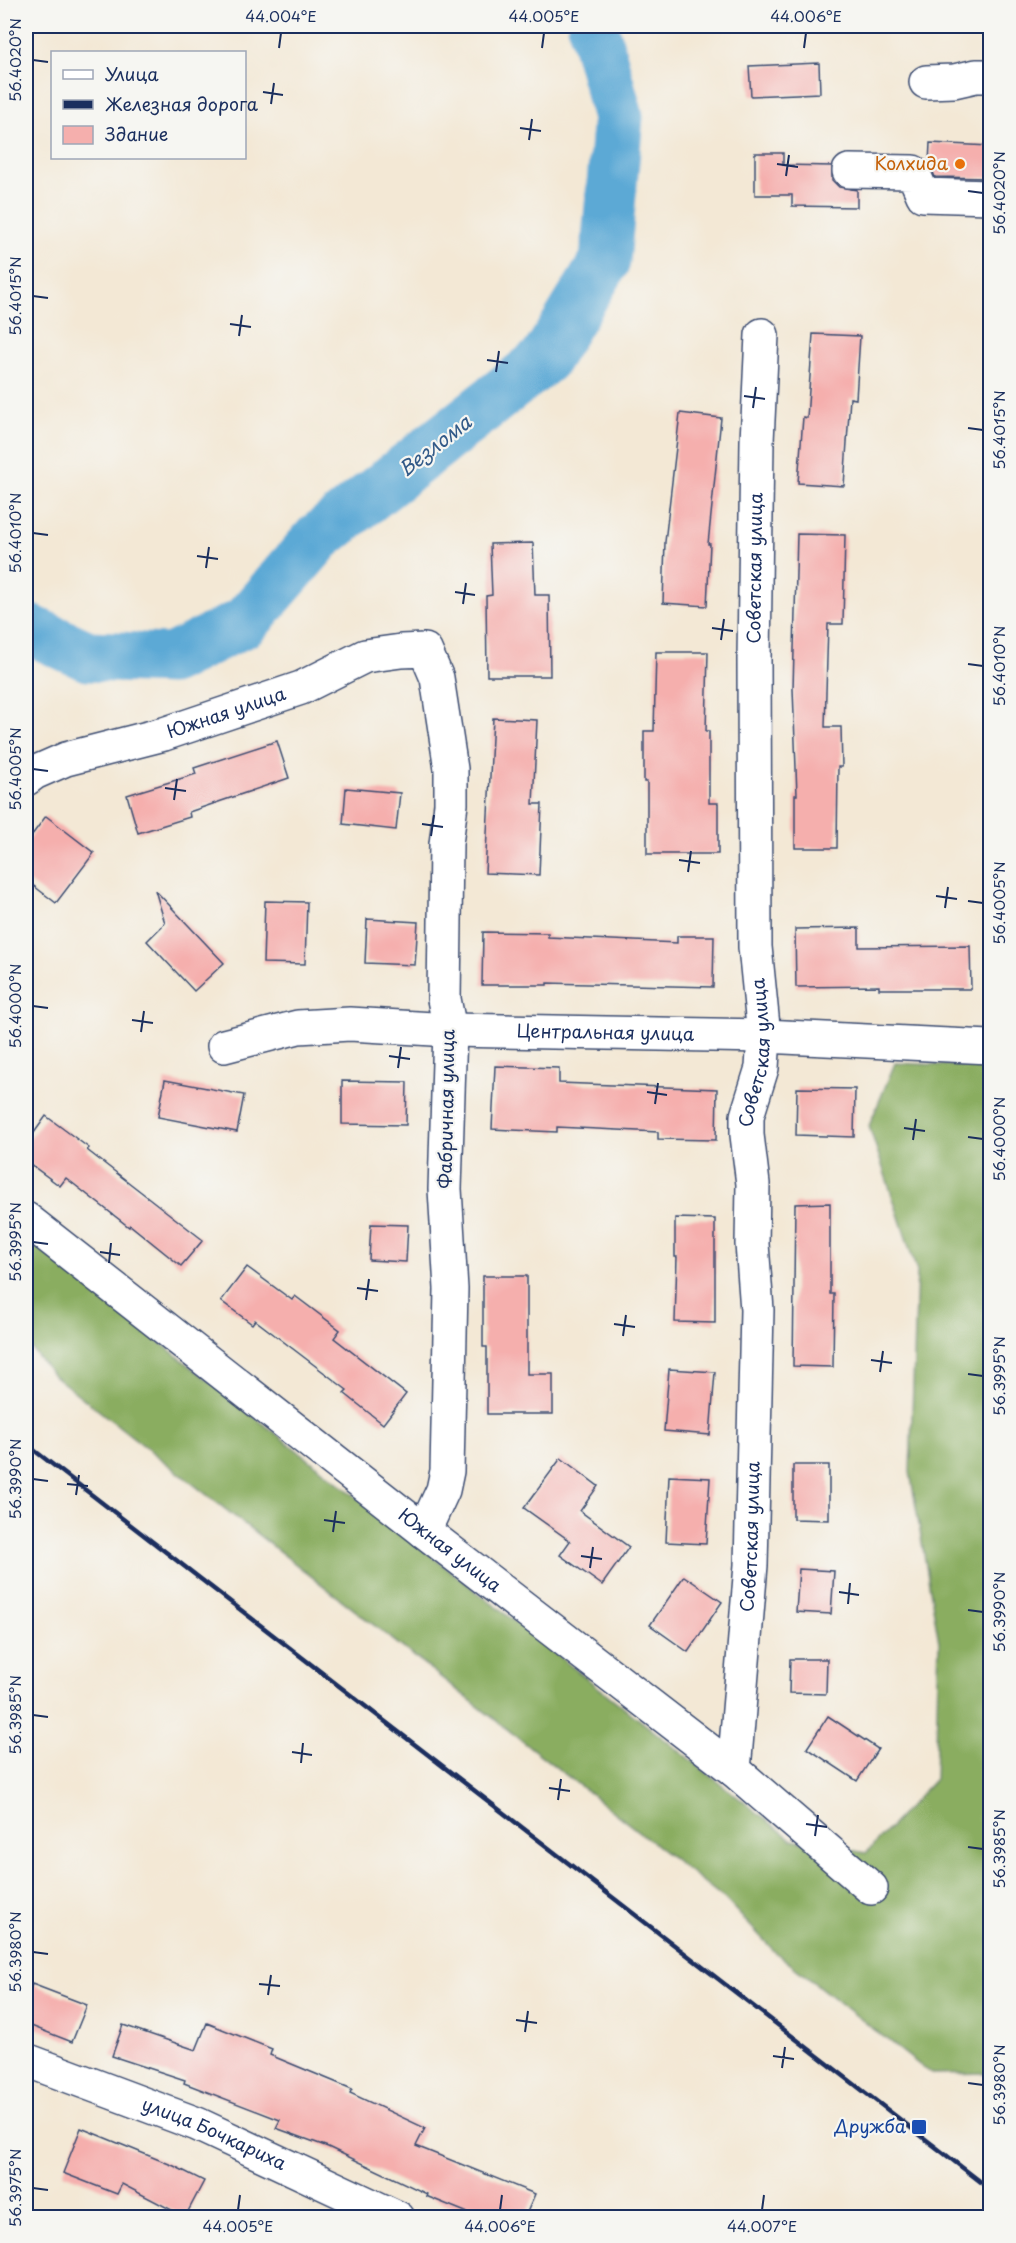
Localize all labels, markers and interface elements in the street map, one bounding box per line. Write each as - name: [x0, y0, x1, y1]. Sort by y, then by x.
- text: 44.004°E: [245, 4, 317, 27]
- text: 44.005°E: [509, 4, 579, 27]
- text: 44.006°E: [770, 4, 842, 27]
- text: 56.4020°N: [3, 18, 26, 102]
- legend: [51, 51, 246, 159]
- text: Улица: [105, 60, 159, 87]
- text: Железная дорога: [105, 90, 259, 117]
- text: Здание: [105, 120, 168, 147]
- place label: Колхида: [874, 149, 949, 176]
- text: 56.4020°N: [987, 151, 1010, 235]
- marker: Колхида: [953, 157, 967, 171]
- text: 56.4015°N: [3, 256, 26, 336]
- text: 56.4015°N: [987, 390, 1010, 470]
- water label: Везлома: [391, 407, 478, 483]
- street label: Советская улица: [739, 492, 768, 644]
- text: 56.4010°N: [3, 493, 26, 573]
- text: 56.4010°N: [987, 626, 1010, 706]
- street label: Южная улица: [163, 679, 290, 744]
- text: 56.4005°N: [3, 727, 26, 811]
- text: 56.4005°N: [987, 861, 1010, 945]
- text: 56.4000°N: [3, 963, 26, 1049]
- street label: Советская улица: [732, 977, 776, 1127]
- street label: Центральная улица: [516, 1016, 695, 1047]
- street label: Фабричная улица: [431, 1028, 460, 1189]
- text: 56.4000°N: [987, 1096, 1010, 1182]
- text: 56.3995°N: [3, 1202, 26, 1282]
- text: 56.3995°N: [987, 1336, 1010, 1416]
- text: 56.3990°N: [3, 1438, 26, 1520]
- street label: Советская улица: [732, 1460, 765, 1613]
- street label: Южная улица: [393, 1501, 508, 1598]
- text: 56.3990°N: [987, 1571, 1010, 1653]
- text: 56.3985°N: [3, 1675, 26, 1755]
- text: 56.3985°N: [987, 1809, 1010, 1889]
- text: 56.3980°N: [3, 1911, 26, 1993]
- text: 56.3980°N: [987, 2044, 1010, 2126]
- street label: улица Бочкариха: [138, 2090, 292, 2176]
- place label: Дружба: [834, 2112, 907, 2139]
- marker: Дружба: [910, 2118, 928, 2136]
- text: 56.3975°N: [3, 2149, 26, 2227]
- text: 44.005°E: [203, 2214, 273, 2237]
- text: 44.006°E: [464, 2214, 536, 2237]
- text: 44.007°E: [727, 2214, 797, 2237]

